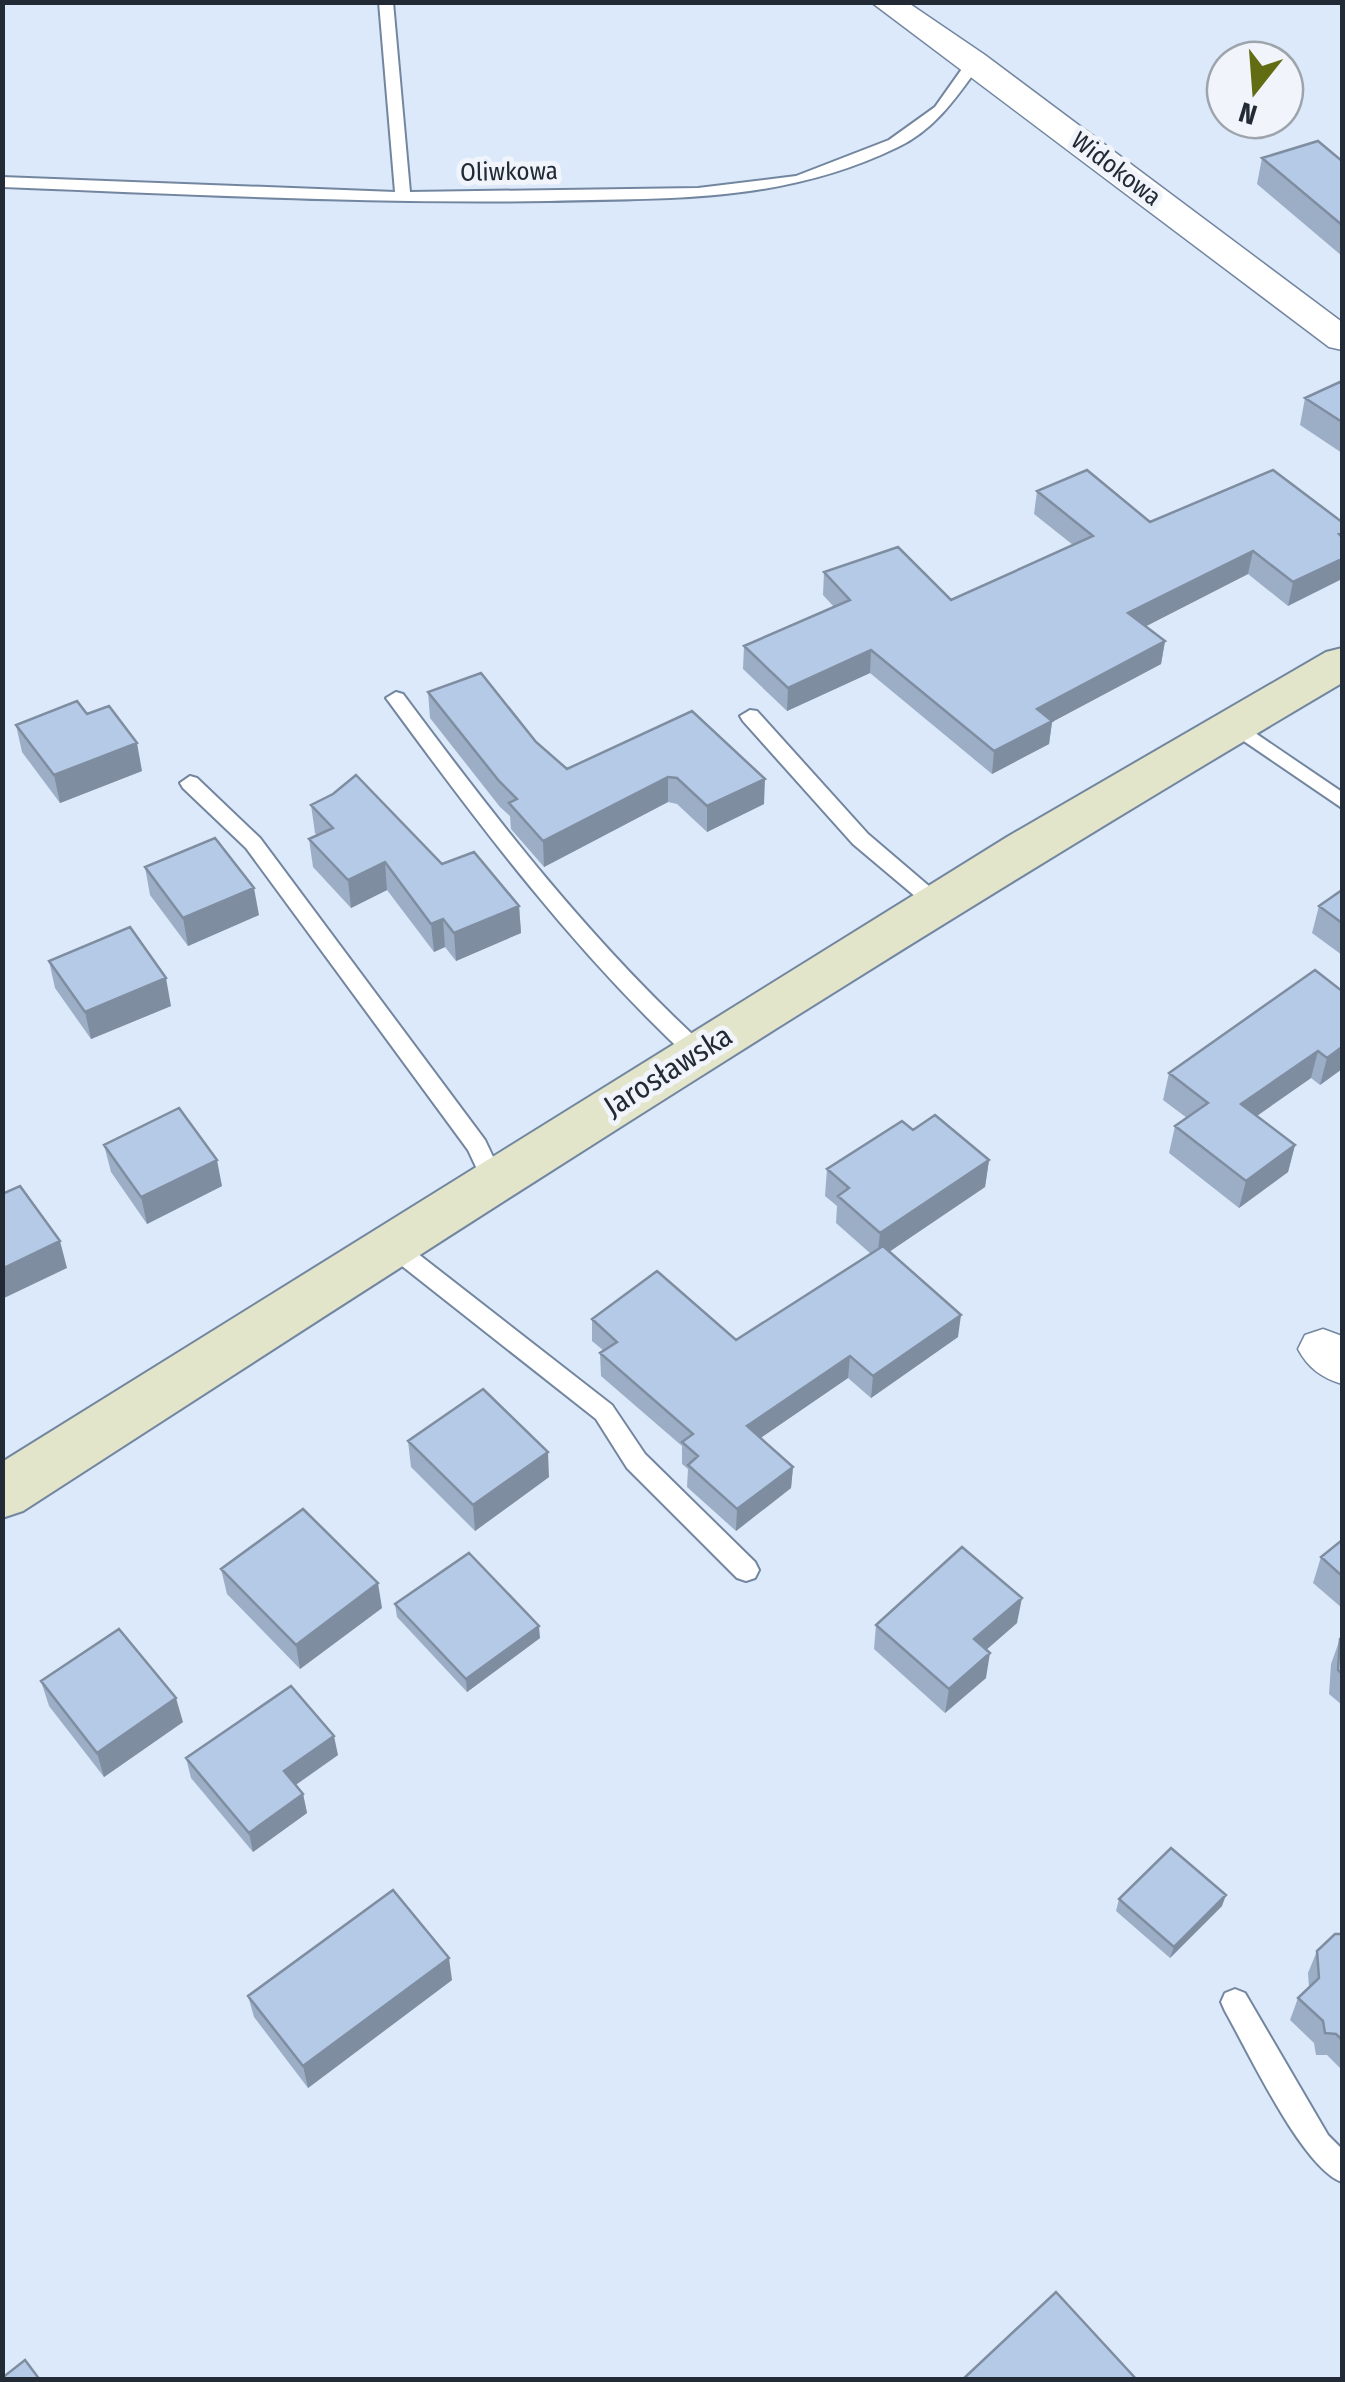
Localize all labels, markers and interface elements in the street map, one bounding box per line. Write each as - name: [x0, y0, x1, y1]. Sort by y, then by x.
- north arrow: [1205, 40, 1305, 140]
- text: N: [1235, 95, 1261, 132]
- street label: Widokowa: [1065, 126, 1167, 212]
- street label: Oliwkowa: [460, 156, 558, 188]
- street label: Jarosławska: [597, 1017, 739, 1125]

